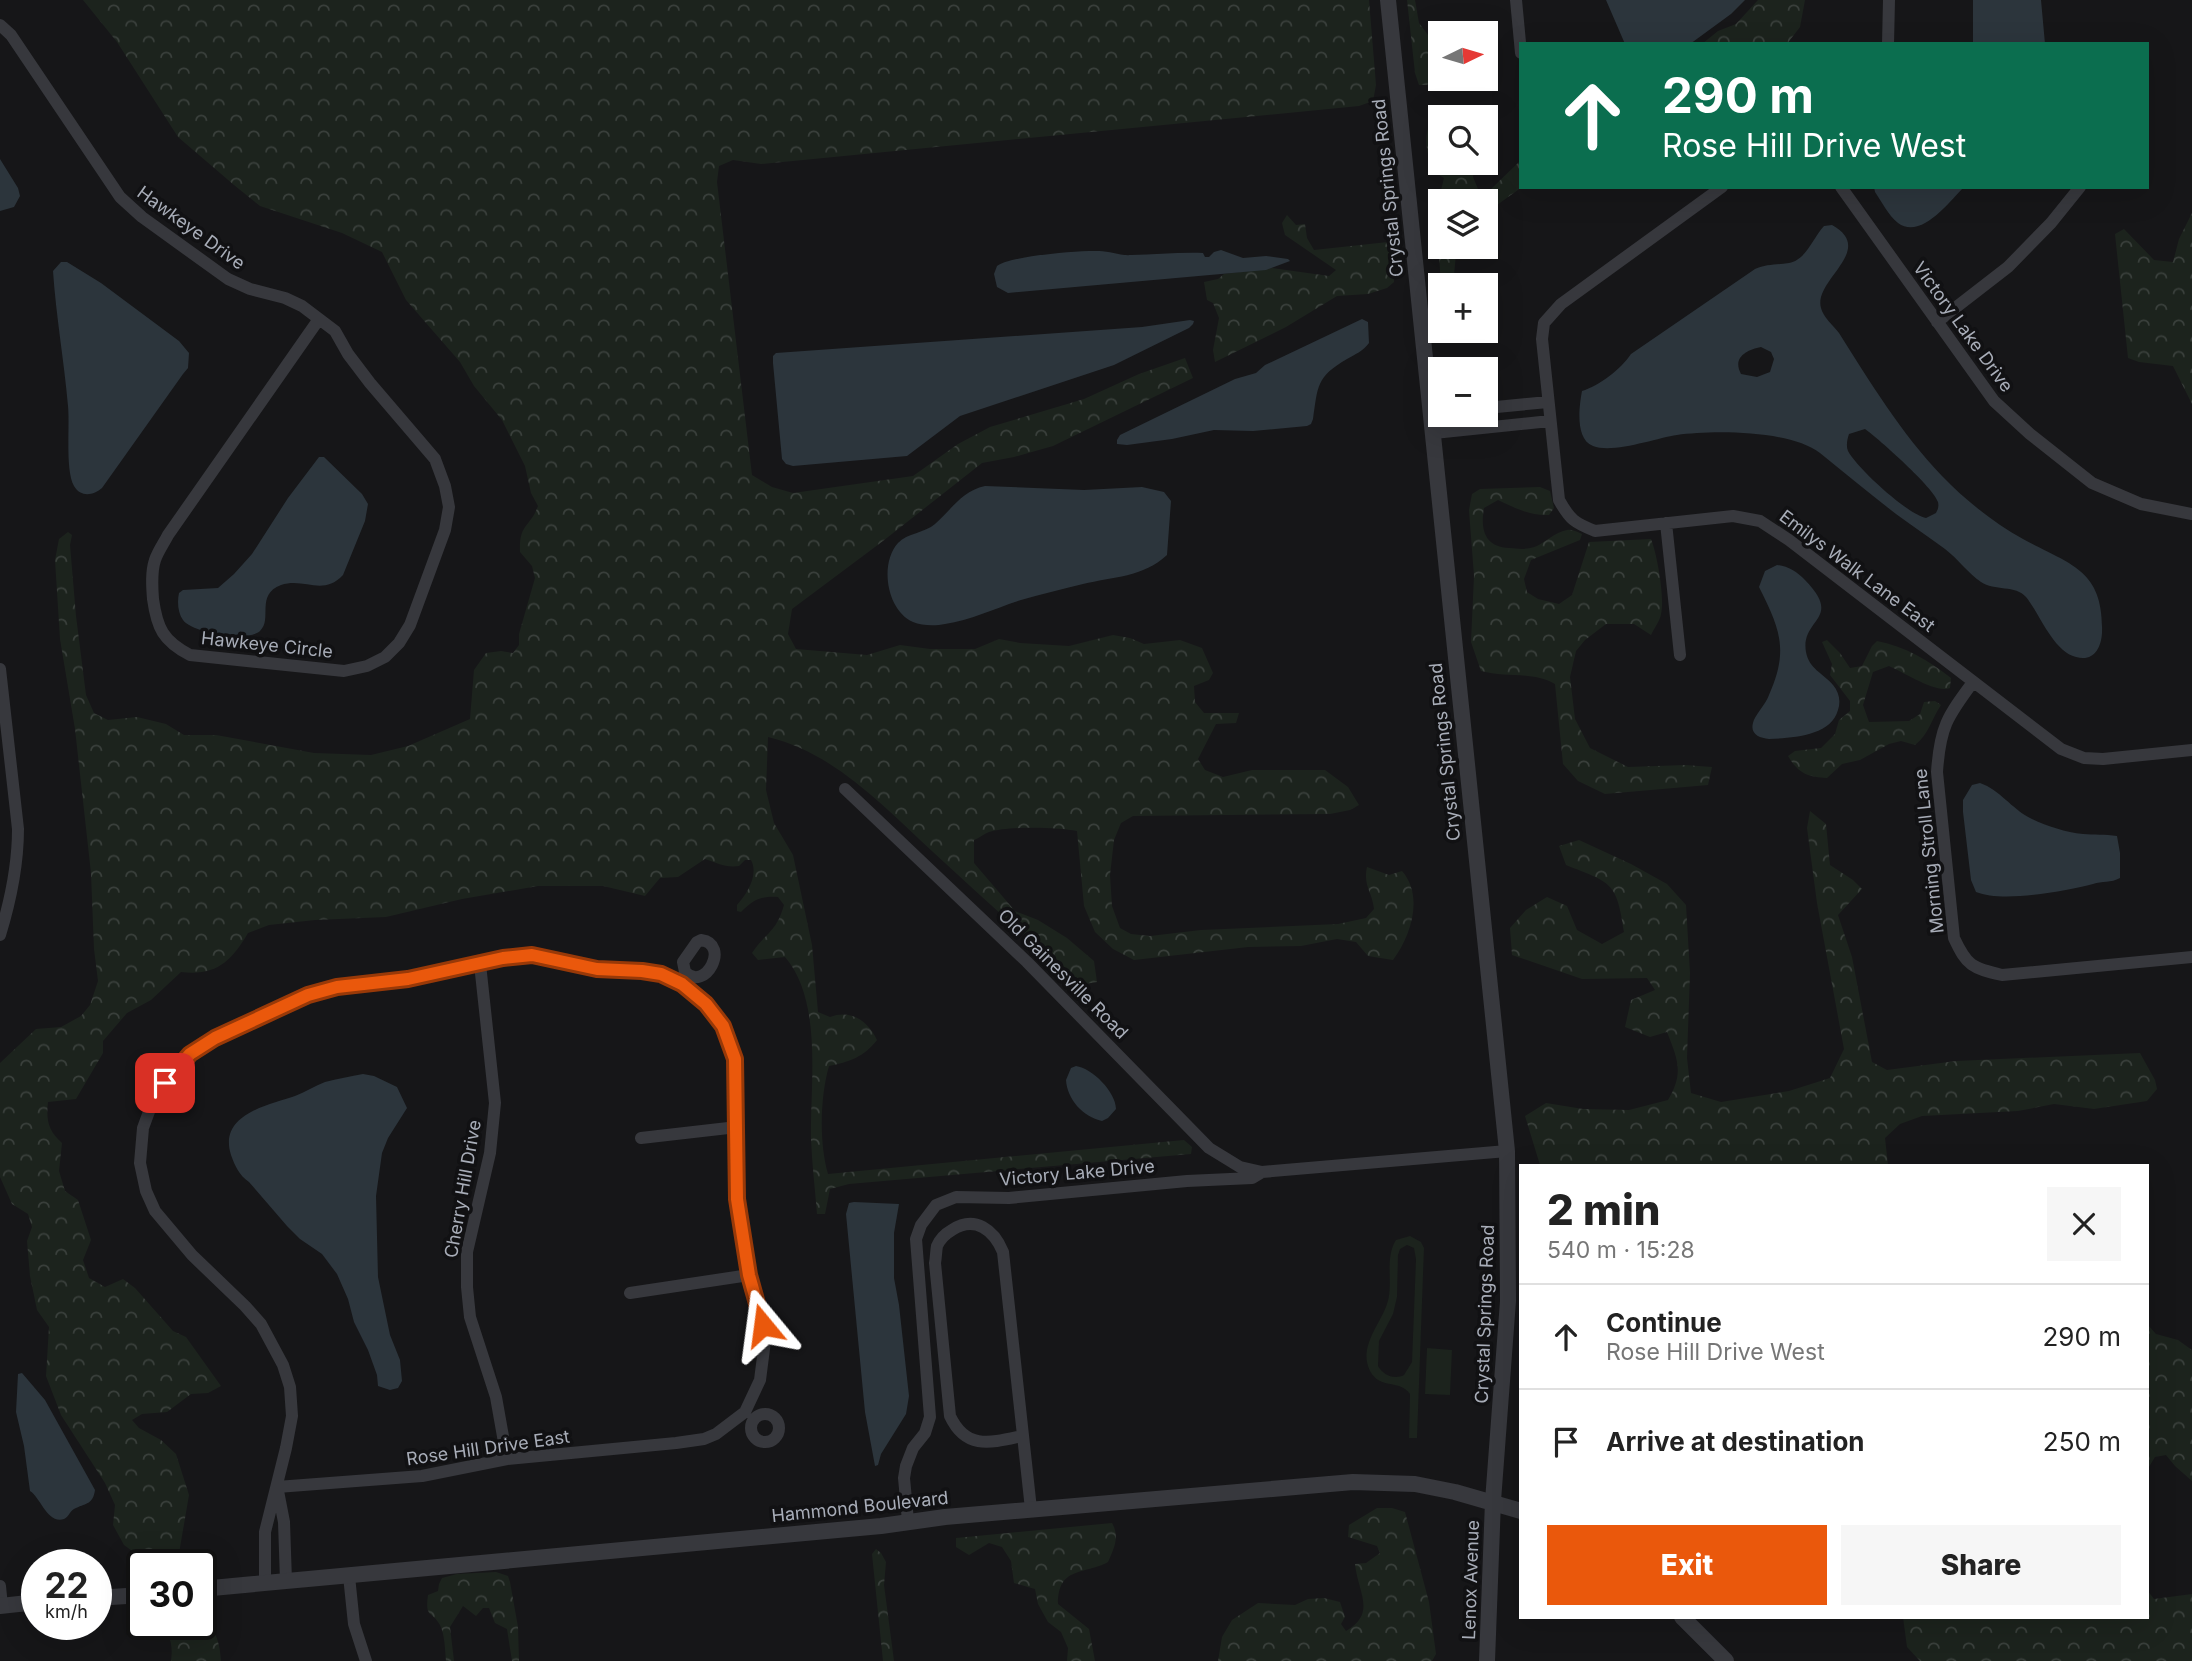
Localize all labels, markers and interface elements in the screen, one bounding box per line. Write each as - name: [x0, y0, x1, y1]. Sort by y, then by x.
- north arrow: [1428, 21, 1498, 91]
- map controls: [1428, 21, 1498, 427]
- text: 290 m: [1662, 66, 1814, 125]
- icon: ahead: [1547, 70, 1638, 161]
- street label: Crystal Springs Road: [1368, 98, 1407, 278]
- button: search: [1428, 105, 1498, 175]
- text: Rose Hill Drive West: [1662, 126, 1966, 165]
- street label: Hawkeye Drive: [133, 182, 249, 274]
- button: layers: [1428, 189, 1498, 259]
- street label: Victory Lake Drive: [1909, 258, 2018, 396]
- button: +: [1428, 273, 1498, 343]
- button: −: [1428, 357, 1498, 427]
- street label: Emilys Walk Lane East: [1775, 505, 1939, 636]
- street label: Hawkeye Circle: [200, 627, 334, 662]
- street label: Crystal Springs Road: [1425, 662, 1464, 842]
- street label: Morning Stroll Lane: [1909, 768, 1948, 935]
- street label: Old Gainesville Road: [994, 904, 1133, 1043]
- pin: [135, 1053, 195, 1113]
- icon: arrive: [146, 1064, 184, 1102]
- street label: Cherry Hill Drive: [440, 1118, 485, 1260]
- street label: Victory Lake Drive: [998, 1155, 1155, 1190]
- text: 2 min: [1547, 1184, 1661, 1235]
- button: close: [2047, 1187, 2121, 1261]
- street label: Crystal Springs Road: [1471, 1224, 1498, 1404]
- text: 540 m · 15:28: [1547, 1236, 1695, 1264]
- position arrow: [726, 1288, 800, 1362]
- text: Continue: [1606, 1307, 1722, 1338]
- icon: ahead: [1547, 1318, 1585, 1356]
- text: 290 m: [2043, 1321, 2121, 1352]
- text: Rose Hill Drive West: [1606, 1338, 1825, 1366]
- icon: arrive: [1547, 1423, 1585, 1461]
- street label: Rose Hill Drive East: [405, 1426, 571, 1469]
- text: Arrive at destination: [1606, 1426, 1865, 1457]
- text: 250 m: [2043, 1426, 2121, 1457]
- street label: Hammond Boulevard: [770, 1487, 950, 1526]
- street label: Lenox Avenue: [1458, 1520, 1483, 1640]
- button: Exit: [1547, 1525, 1827, 1605]
- button: Share: [1841, 1525, 2121, 1605]
- speed limit sign: 30: [126, 1549, 217, 1640]
- text: 22: [44, 1564, 89, 1606]
- text: km/h: [45, 1601, 88, 1622]

